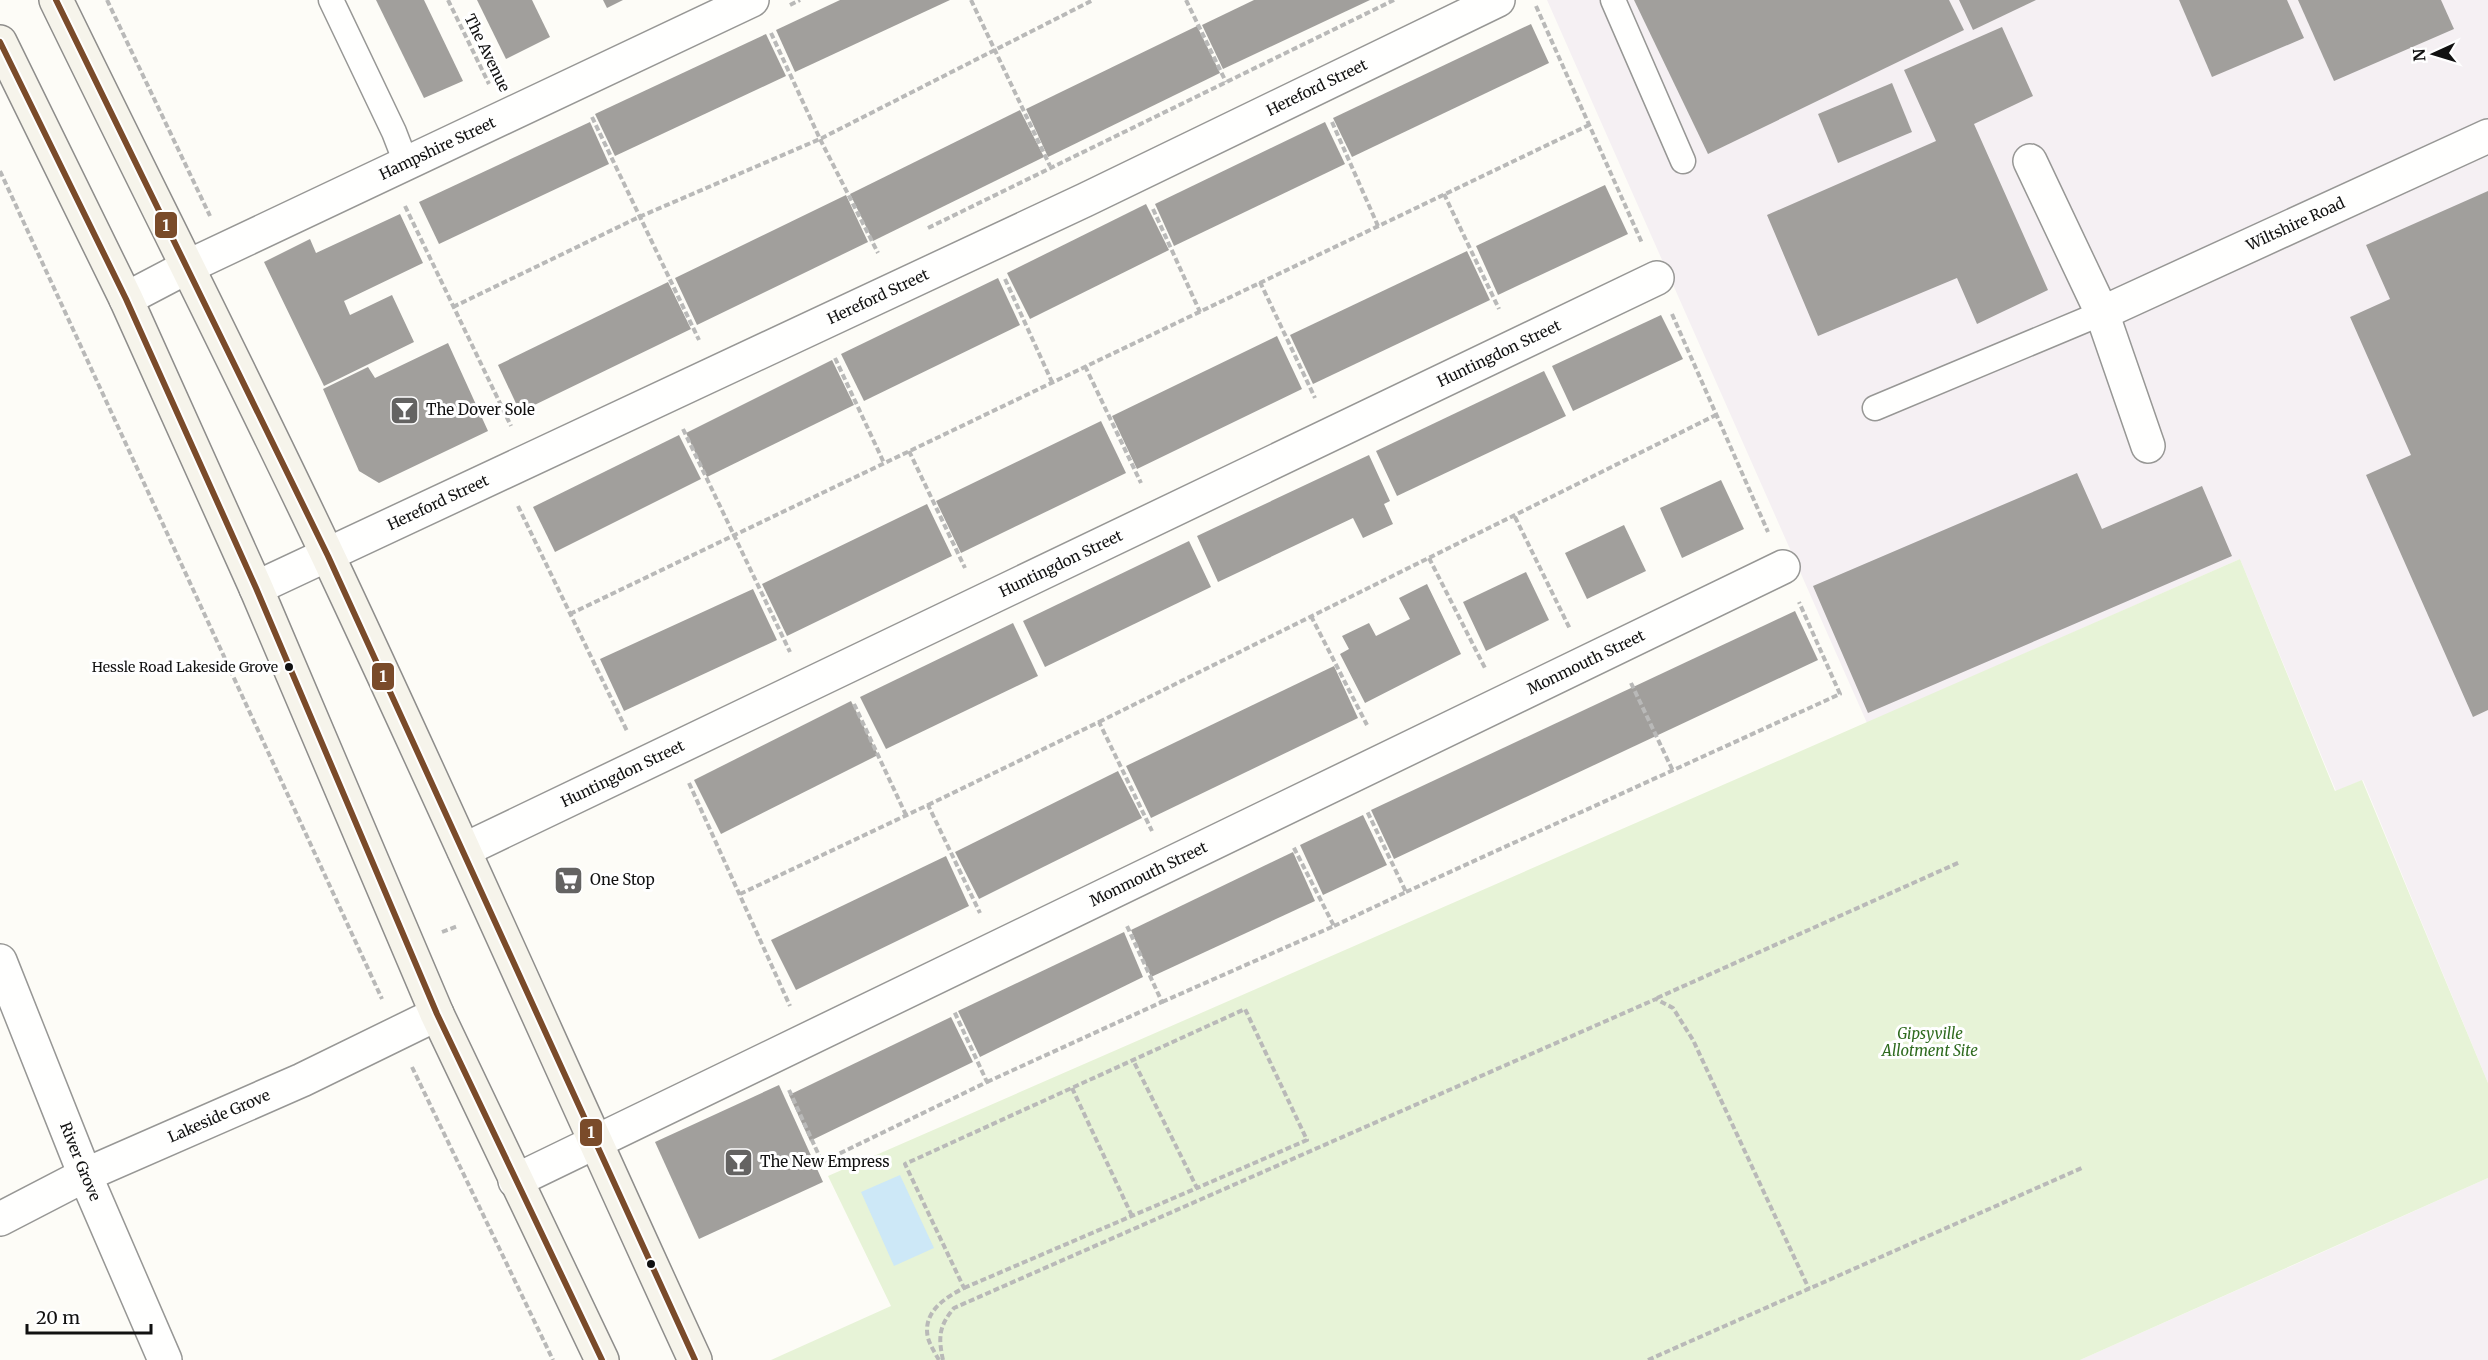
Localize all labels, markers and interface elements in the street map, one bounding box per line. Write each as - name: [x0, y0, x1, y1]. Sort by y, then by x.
- street label: The Avenue: [460, 11, 515, 95]
- north arrow: [2404, 24, 2464, 84]
- text: N: [2409, 48, 2429, 62]
- street label: Hereford Street: [1263, 55, 1370, 120]
- street label: Hampshire Street: [376, 112, 499, 184]
- street label: Wiltshire Road: [2242, 193, 2348, 255]
- line badge: 1: [154, 211, 178, 239]
- text: 1: [162, 215, 170, 235]
- street label: Hereford Street: [824, 264, 932, 328]
- street label: Huntingdon Street: [1434, 315, 1564, 391]
- bar icon: The Dover Sole: [389, 394, 421, 426]
- place label: The Dover Sole: [426, 400, 535, 419]
- street label: Hereford Street: [384, 470, 492, 534]
- street label: Huntingdon Street: [996, 526, 1126, 601]
- street label: Monmouth Street: [1524, 625, 1648, 698]
- place label: Hessle Road Lakeside Grove: [92, 658, 278, 676]
- marker: Hessle Road Lakeside Grove: [283, 661, 295, 673]
- line badge: 1: [371, 662, 395, 691]
- text: 1: [379, 666, 387, 686]
- street label: Huntingdon Street: [558, 736, 687, 811]
- street label: Monmouth Street: [1086, 837, 1210, 910]
- supermarket icon: One Stop: [553, 864, 585, 896]
- place label: One Stop: [590, 870, 655, 889]
- park label: Gipsyville Allotment Site: [1881, 1024, 1978, 1060]
- street label: Lakeside Grove: [165, 1085, 273, 1147]
- line badge: 1: [579, 1118, 603, 1147]
- street label: River Grove: [56, 1119, 105, 1204]
- text: 1: [587, 1122, 595, 1142]
- bar icon: The New Empress: [723, 1146, 755, 1178]
- place label: The New Empress: [760, 1152, 890, 1171]
- unlabelled marker: [645, 1258, 657, 1270]
- scale bar: [27, 1297, 152, 1335]
- text: 20 m: [36, 1306, 80, 1329]

